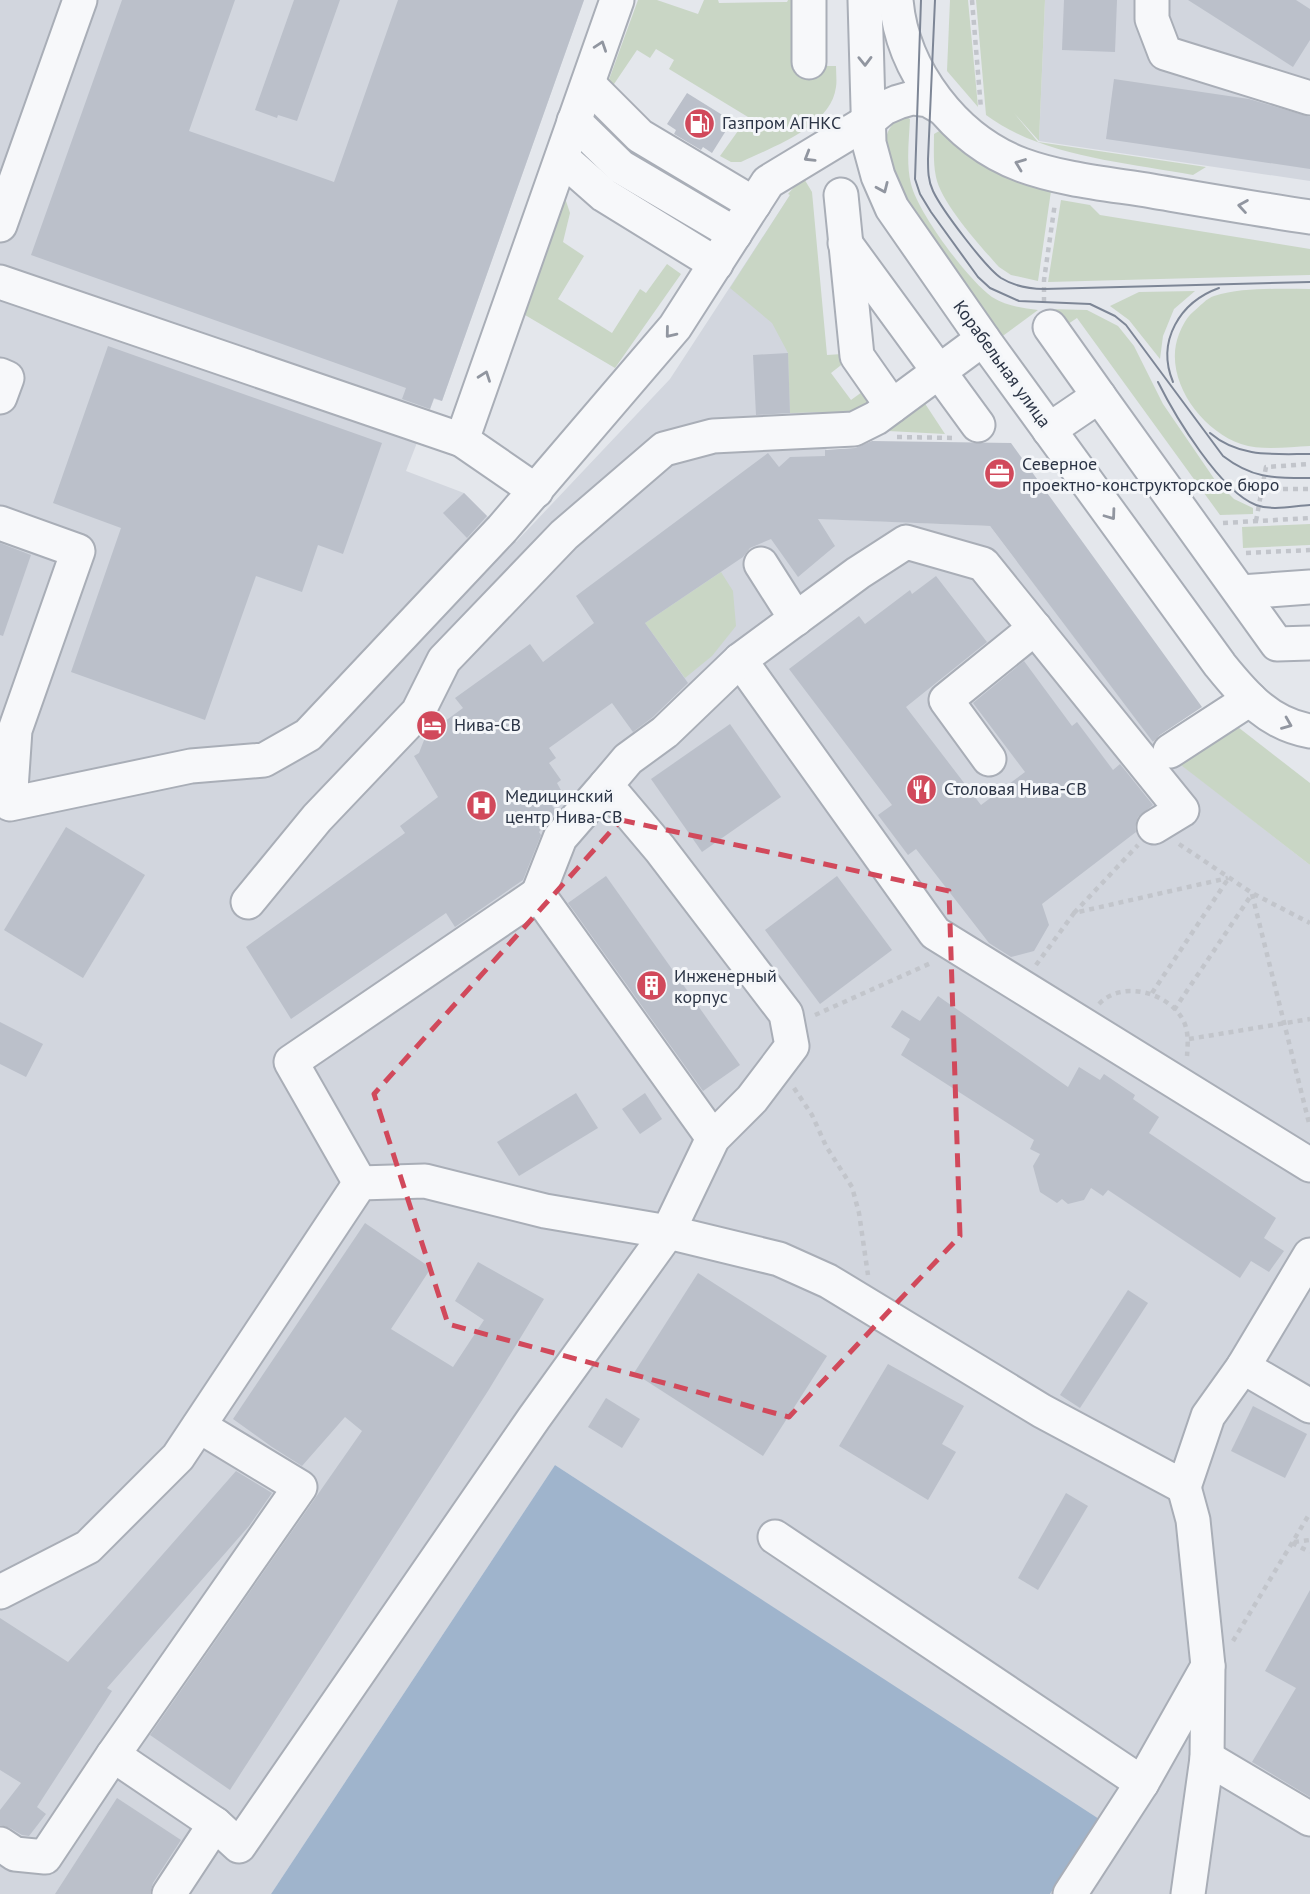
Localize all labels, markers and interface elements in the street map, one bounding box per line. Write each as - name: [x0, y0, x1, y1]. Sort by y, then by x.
- one-way arrow: [593, 40, 607, 52]
- one-way arrow: [858, 56, 873, 67]
- fuel station icon: Газпром АГНКС: [682, 106, 716, 140]
- place label: Газпром АГНКС: [722, 111, 841, 134]
- one-way arrow: [803, 149, 816, 162]
- one-way arrow: [1014, 158, 1026, 172]
- one-way arrow: [875, 181, 889, 193]
- one-way arrow: [1237, 199, 1249, 214]
- street label: Корабельная улица: [949, 296, 1056, 432]
- one-way arrow: [666, 324, 678, 337]
- one-way arrow: [477, 370, 491, 383]
- place label: Северное проектно-конструкторское бюро: [1022, 452, 1279, 496]
- office icon: Северное проектно-конструкторское бюро: [982, 457, 1016, 491]
- one-way arrow: [1103, 507, 1115, 520]
- hotel icon: Нива-СВ: [414, 708, 448, 742]
- place label: Нива-СВ: [454, 713, 521, 736]
- one-way arrow: [1281, 716, 1293, 730]
- restaurant icon: Столовая Нива-СВ: [904, 772, 938, 806]
- place label: Столовая Нива-СВ: [944, 777, 1087, 800]
- place label: Медицинский центр Нива-СВ: [505, 784, 623, 828]
- hospital icon: Медицинский центр Нива-СВ: [465, 789, 499, 823]
- place label: Инженерный корпус: [674, 964, 777, 1008]
- building icon: Инженерный корпус: [634, 969, 668, 1003]

